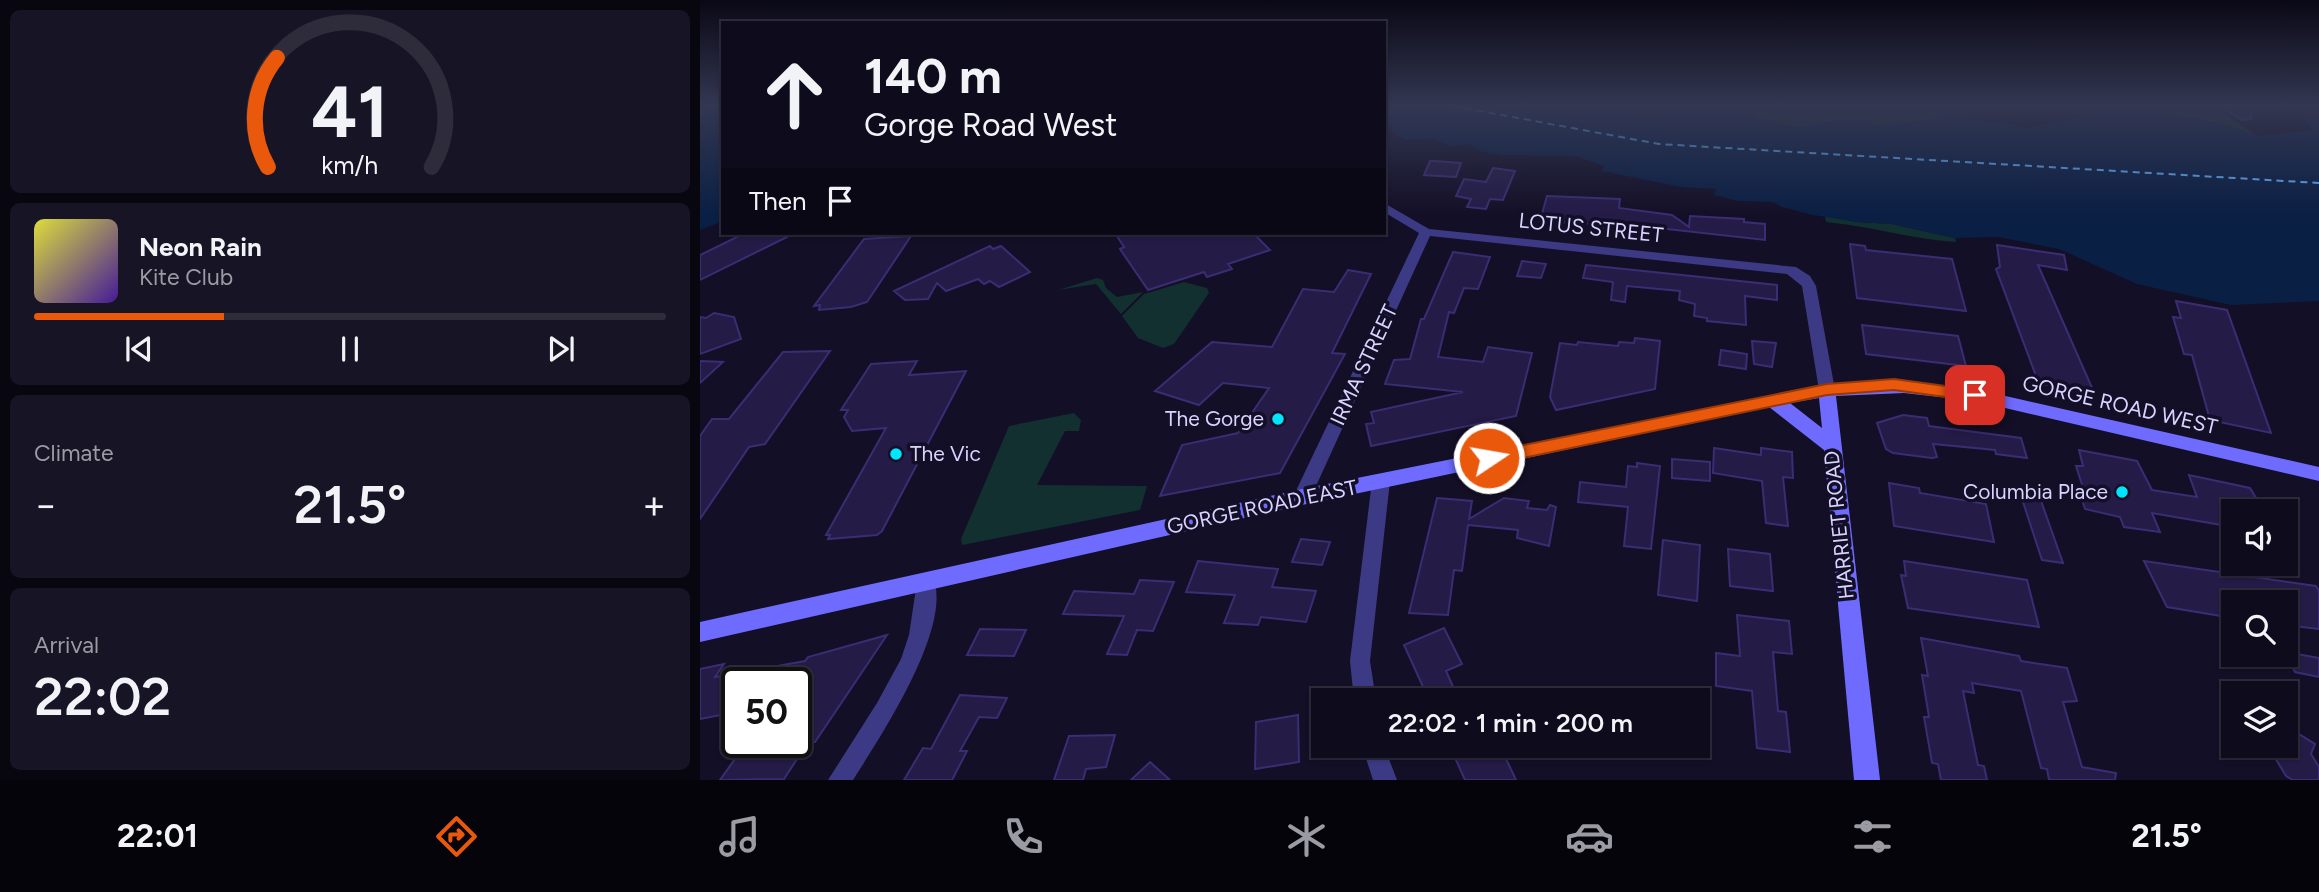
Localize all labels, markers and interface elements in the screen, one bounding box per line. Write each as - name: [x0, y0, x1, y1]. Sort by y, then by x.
- text: 140 m: [864, 46, 1002, 105]
- icon: ahead: [749, 49, 840, 140]
- text: 41: [312, 69, 388, 156]
- text: Gorge Road West: [864, 106, 1117, 144]
- text: km/h: [321, 150, 379, 180]
- icon: arrive: [821, 182, 859, 220]
- text: Then: [749, 185, 807, 217]
- street label: LOTUS STREET: [1518, 207, 1665, 248]
- text: Neon Rain: [139, 231, 262, 263]
- text: Kite Club: [139, 263, 233, 291]
- street label: IRMA STREET: [1325, 300, 1403, 429]
- icon: previous: [120, 330, 158, 368]
- icon: pause: [331, 330, 369, 368]
- icon: next: [542, 330, 580, 368]
- pin: [1945, 365, 2005, 425]
- street label: GORGE ROAD WEST: [2020, 370, 2220, 439]
- icon: arrive: [1956, 376, 1994, 414]
- place label: The Gorge: [1165, 406, 1264, 431]
- marker: The Gorge: [1270, 411, 1286, 427]
- position arrow: [1452, 421, 1526, 495]
- text: Climate: [34, 439, 113, 467]
- place label: The Vic: [910, 441, 981, 466]
- marker: The Vic: [888, 446, 904, 462]
- street label: HARRIET ROAD: [1818, 450, 1859, 601]
- text: 21.5°: [293, 474, 407, 536]
- street label: GORGE ROAD EAST: [1165, 474, 1359, 539]
- place label: Columbia Place: [1963, 479, 2108, 504]
- text: −: [34, 482, 58, 528]
- text: +: [642, 482, 666, 528]
- marker: Columbia Place: [2114, 484, 2130, 500]
- map controls: [2221, 499, 2298, 758]
- button: sound: [2221, 499, 2298, 576]
- button: search: [2221, 590, 2298, 667]
- text: Arrival: [34, 631, 99, 659]
- text: 22:02: [34, 666, 171, 728]
- speed limit sign: 50: [721, 667, 812, 758]
- button: layers: [2221, 681, 2298, 758]
- text: 22:02 · 1 min · 200 m: [1388, 707, 1633, 739]
- icon: directions: [432, 812, 481, 861]
- icon: music: [715, 812, 764, 861]
- icon: phone: [999, 812, 1048, 861]
- icon: climate: [1282, 812, 1331, 861]
- icon: car: [1565, 812, 1614, 861]
- icon: filters: [1848, 812, 1897, 861]
- text: 22:01: [117, 817, 198, 855]
- text: 21.5°: [2131, 817, 2202, 855]

